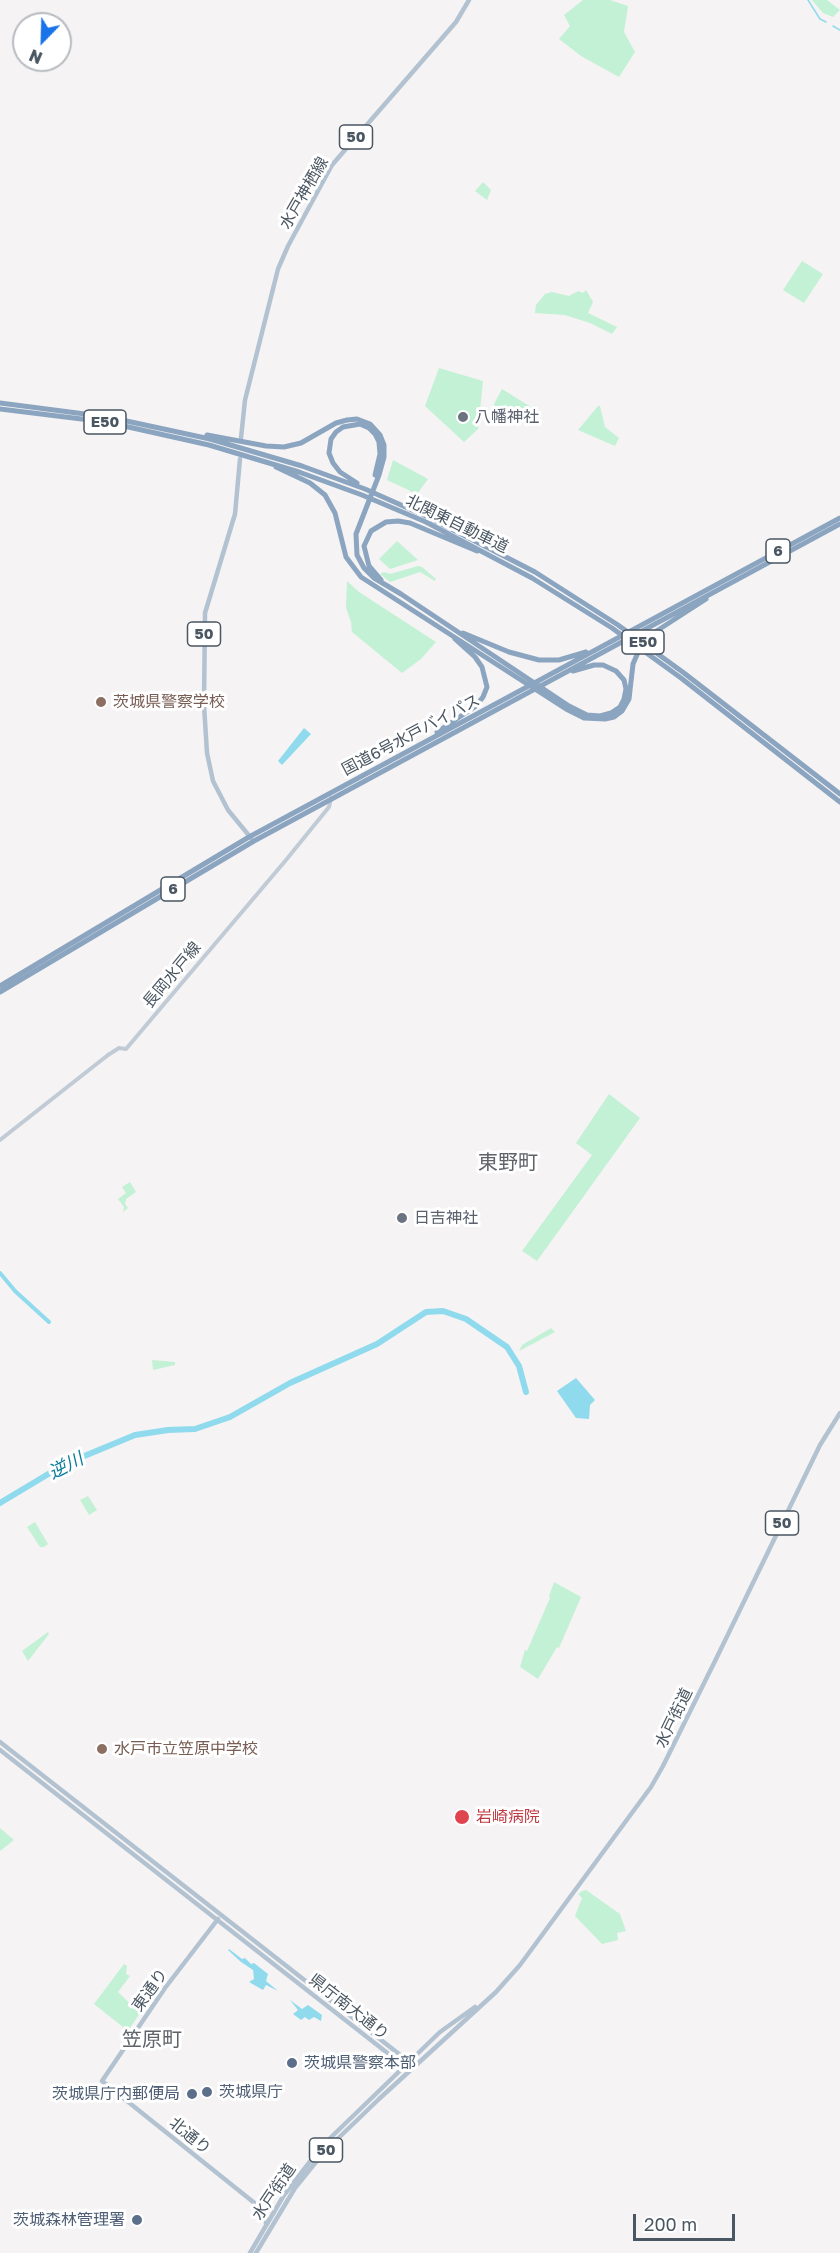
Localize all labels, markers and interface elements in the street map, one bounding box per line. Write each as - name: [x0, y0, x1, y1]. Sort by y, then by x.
- north arrow: [12, 12, 72, 72]
- text: N: [26, 45, 45, 68]
- road number: 50: [340, 125, 372, 149]
- street label: 水戸神栖線: [276, 154, 332, 232]
- place label: 八幡神社: [475, 407, 539, 427]
- road number: E50: [84, 410, 126, 434]
- marker: 八幡神社: [456, 410, 470, 424]
- street label: 北関東自動車道: [402, 491, 512, 557]
- road number: 6: [766, 539, 790, 563]
- road number: 50: [188, 622, 220, 646]
- road number: E50: [622, 630, 664, 654]
- street label: 国道6号水戸バイパス: [339, 690, 483, 780]
- place label: 茨城県警察学校: [113, 692, 225, 712]
- marker: 茨城県警察学校: [94, 695, 108, 709]
- road number: 6: [161, 877, 185, 901]
- street label: 長岡水戸線: [139, 938, 205, 1012]
- district label: 東野町: [478, 1151, 538, 1175]
- place label: 日吉神社: [414, 1208, 478, 1228]
- marker: 日吉神社: [395, 1211, 409, 1225]
- water label: 逆川: [45, 1448, 87, 1484]
- road number: 50: [766, 1511, 798, 1535]
- street label: 水戸街道: [651, 1685, 697, 1751]
- place label: 水戸市立笠原中学校: [114, 1739, 258, 1759]
- marker: 水戸市立笠原中学校: [95, 1742, 109, 1756]
- place label: 岩崎病院: [476, 1807, 540, 1827]
- marker: 岩崎病院: [453, 1808, 471, 1826]
- street label: 東通り: [128, 1965, 172, 2015]
- street label: 県庁南大通り: [305, 1970, 393, 2044]
- district label: 笠原町: [122, 2028, 182, 2052]
- place label: 茨城県警察本部: [304, 2053, 416, 2073]
- marker: 茨城県警察本部: [285, 2056, 299, 2070]
- place label: 茨城県庁: [219, 2082, 283, 2102]
- place label: 茨城県庁内郵便局: [52, 2084, 180, 2104]
- marker: 茨城県庁: [200, 2085, 214, 2099]
- marker: 茨城県庁内郵便局: [185, 2087, 199, 2101]
- street label: 北通り: [165, 2113, 215, 2159]
- road number: 50: [310, 2138, 342, 2162]
- street label: 水戸街道: [248, 2160, 300, 2224]
- scale bar: [636, 2202, 738, 2240]
- place label: 茨城森林管理署: [13, 2210, 125, 2230]
- marker: 茨城森林管理署: [130, 2213, 144, 2227]
- text: 200 m: [644, 2213, 697, 2235]

